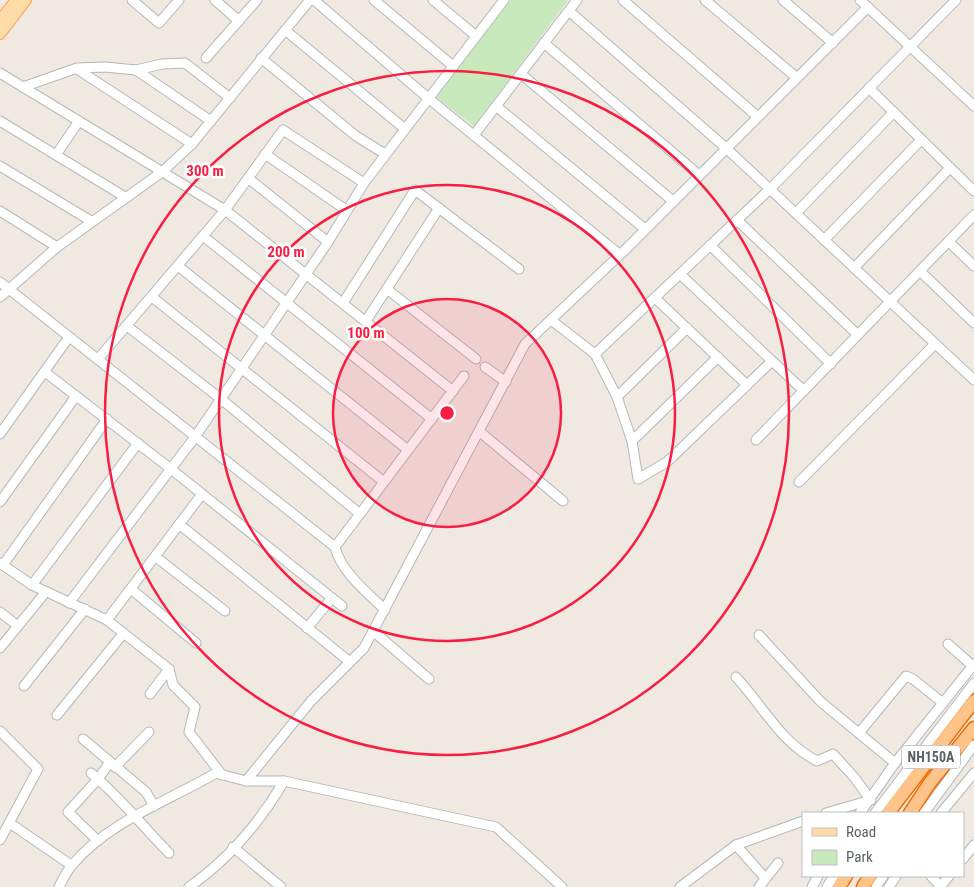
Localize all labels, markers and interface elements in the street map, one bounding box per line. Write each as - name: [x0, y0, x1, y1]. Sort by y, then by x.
- text: 300 m: [186, 162, 224, 180]
- text: 200 m: [267, 243, 305, 261]
- text: 100 m: [347, 324, 385, 342]
- centre of rings: [438, 404, 456, 422]
- road number: NH150A: [902, 746, 960, 769]
- legend: [802, 812, 964, 877]
- text: Road: [846, 823, 876, 841]
- text: Park: [846, 848, 873, 866]

